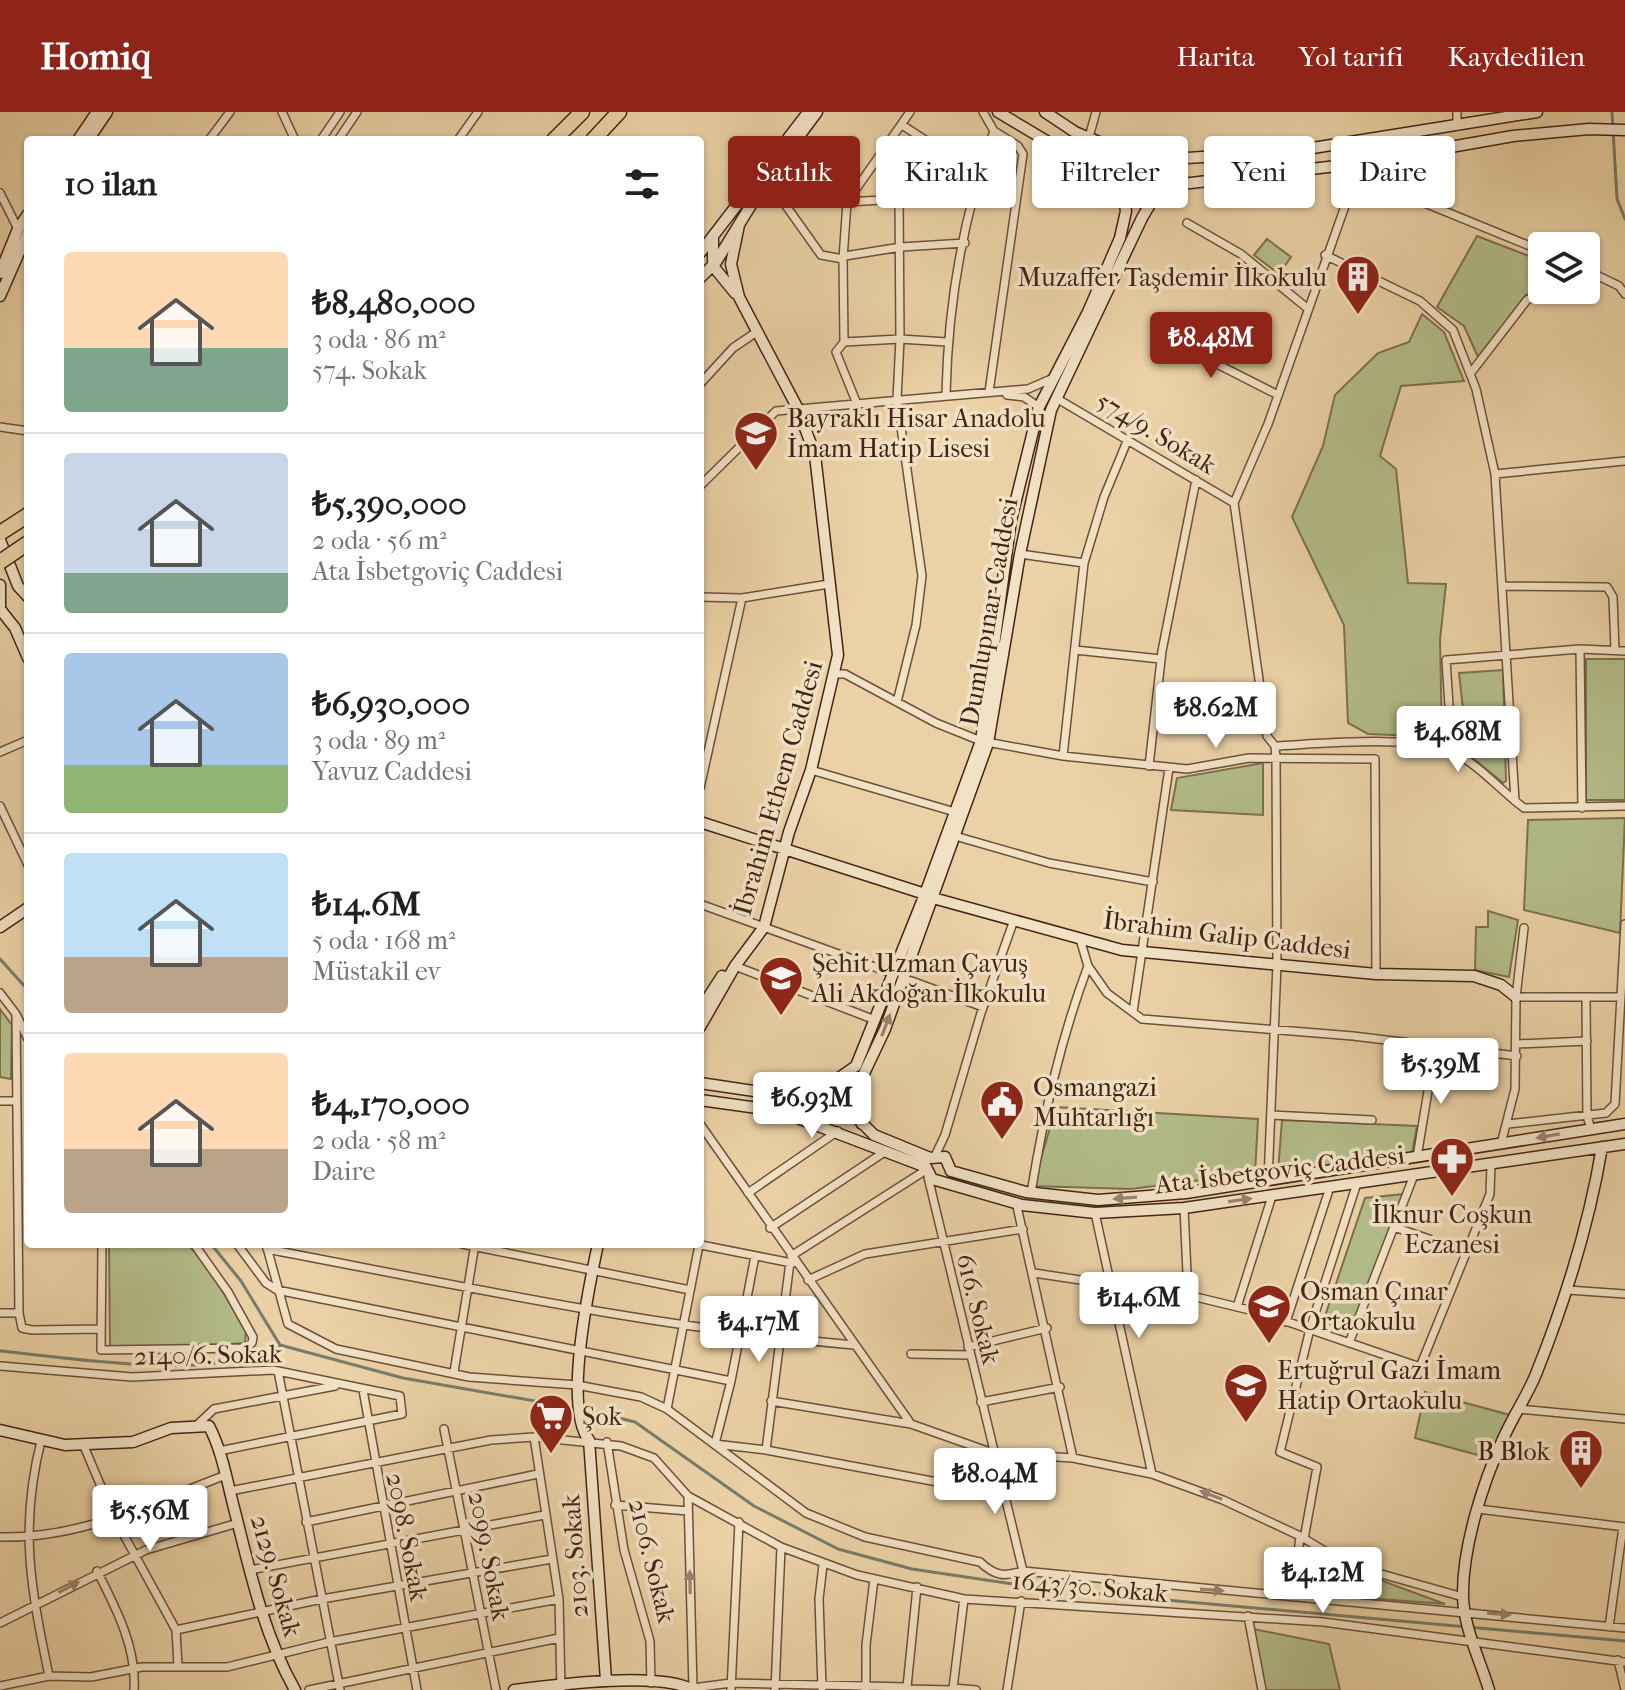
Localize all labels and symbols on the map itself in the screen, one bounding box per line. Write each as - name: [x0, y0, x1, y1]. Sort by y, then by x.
- building icon: Muzaffer Taşdemir İlkokulu: [1334, 253, 1382, 316]
- place label: Muzaffer Taşdemir İlkokulu: [1017, 261, 1327, 293]
- pin: ₺8.48M: [1146, 312, 1276, 380]
- street label: 574/9. Sokak: [1091, 385, 1222, 481]
- place label: Bayraklı Hisar Anadolu İmam Hatip Lisesi: [787, 403, 1046, 464]
- school or university icon: Bayraklı Hisar Anadolu İmam Hatip Lisesi: [732, 409, 780, 472]
- street label: Dumlupınar Caddesi: [954, 495, 1024, 729]
- street label: İbrahim Ethem Caddesi: [726, 656, 829, 919]
- pin: ₺8.62M: [1151, 682, 1281, 750]
- pin: ₺4.68M: [1393, 706, 1523, 774]
- street label: İbrahim Galip Caddesi: [1101, 903, 1353, 966]
- place label: Şehit Uzman Çavuş Ali Akdoğan İlkokulu: [811, 948, 1047, 1009]
- school or university icon: Şehit Uzman Çavuş Ali Akdoğan İlkokulu: [757, 954, 805, 1017]
- one-way arrow: [880, 1013, 893, 1037]
- pin: ₺5.39M: [1376, 1038, 1506, 1106]
- pin: ₺6.93M: [747, 1072, 877, 1140]
- place label: Osmangazi Muhtarlığı: [1033, 1072, 1157, 1133]
- public building icon: Osmangazi Muhtarlığı: [978, 1078, 1026, 1141]
- one-way arrow: [1535, 1131, 1560, 1143]
- pharmacy icon: İlknur Coşkun Eczanesi: [1428, 1135, 1476, 1198]
- street label: Ata İsbetgoviç Caddesi: [1152, 1138, 1407, 1201]
- one-way arrow: [1112, 1192, 1137, 1205]
- one-way arrow: [1228, 1193, 1253, 1206]
- place label: İlknur Coşkun Eczanesi: [1372, 1198, 1532, 1260]
- street label: 616. Sokak: [949, 1250, 1007, 1368]
- pin: ₺14.6M: [1074, 1272, 1204, 1340]
- place label: Osman Çınar Ortaokulu: [1300, 1276, 1448, 1337]
- school or university icon: Osman Çınar Ortaokulu: [1245, 1282, 1293, 1345]
- pin: ₺4.17M: [694, 1296, 824, 1364]
- street label: 2140/6. Sokak: [133, 1338, 283, 1372]
- place label: Ertuğrul Gazi İmam Hatip Ortaokulu: [1277, 1354, 1502, 1416]
- school or university icon: Ertuğrul Gazi İmam Hatip Ortaokulu: [1222, 1361, 1270, 1424]
- supermarket icon: Şok: [527, 1392, 575, 1455]
- place label: Şok: [582, 1401, 622, 1432]
- building icon: B Blok: [1557, 1427, 1605, 1490]
- place label: B Blok: [1477, 1436, 1551, 1467]
- pin: ₺8.04M: [930, 1448, 1060, 1516]
- street label: 2098. Sokak: [379, 1470, 435, 1604]
- pin: ₺5.56M: [85, 1485, 215, 1553]
- one-way arrow: [1199, 1488, 1223, 1501]
- street label: 2099. Sokak: [461, 1489, 517, 1624]
- street label: 2103. Sokak: [555, 1493, 595, 1619]
- street label: 2106. Sokak: [622, 1496, 683, 1627]
- street label: 2129. Sokak: [244, 1511, 308, 1641]
- pin: ₺4.12M: [1258, 1547, 1388, 1615]
- street label: 1643/30. Sokak: [1011, 1565, 1170, 1609]
- one-way arrow: [683, 1569, 696, 1594]
- one-way arrow: [58, 1580, 80, 1594]
- one-way arrow: [1200, 1584, 1225, 1597]
- one-way arrow: [1487, 1608, 1512, 1621]

